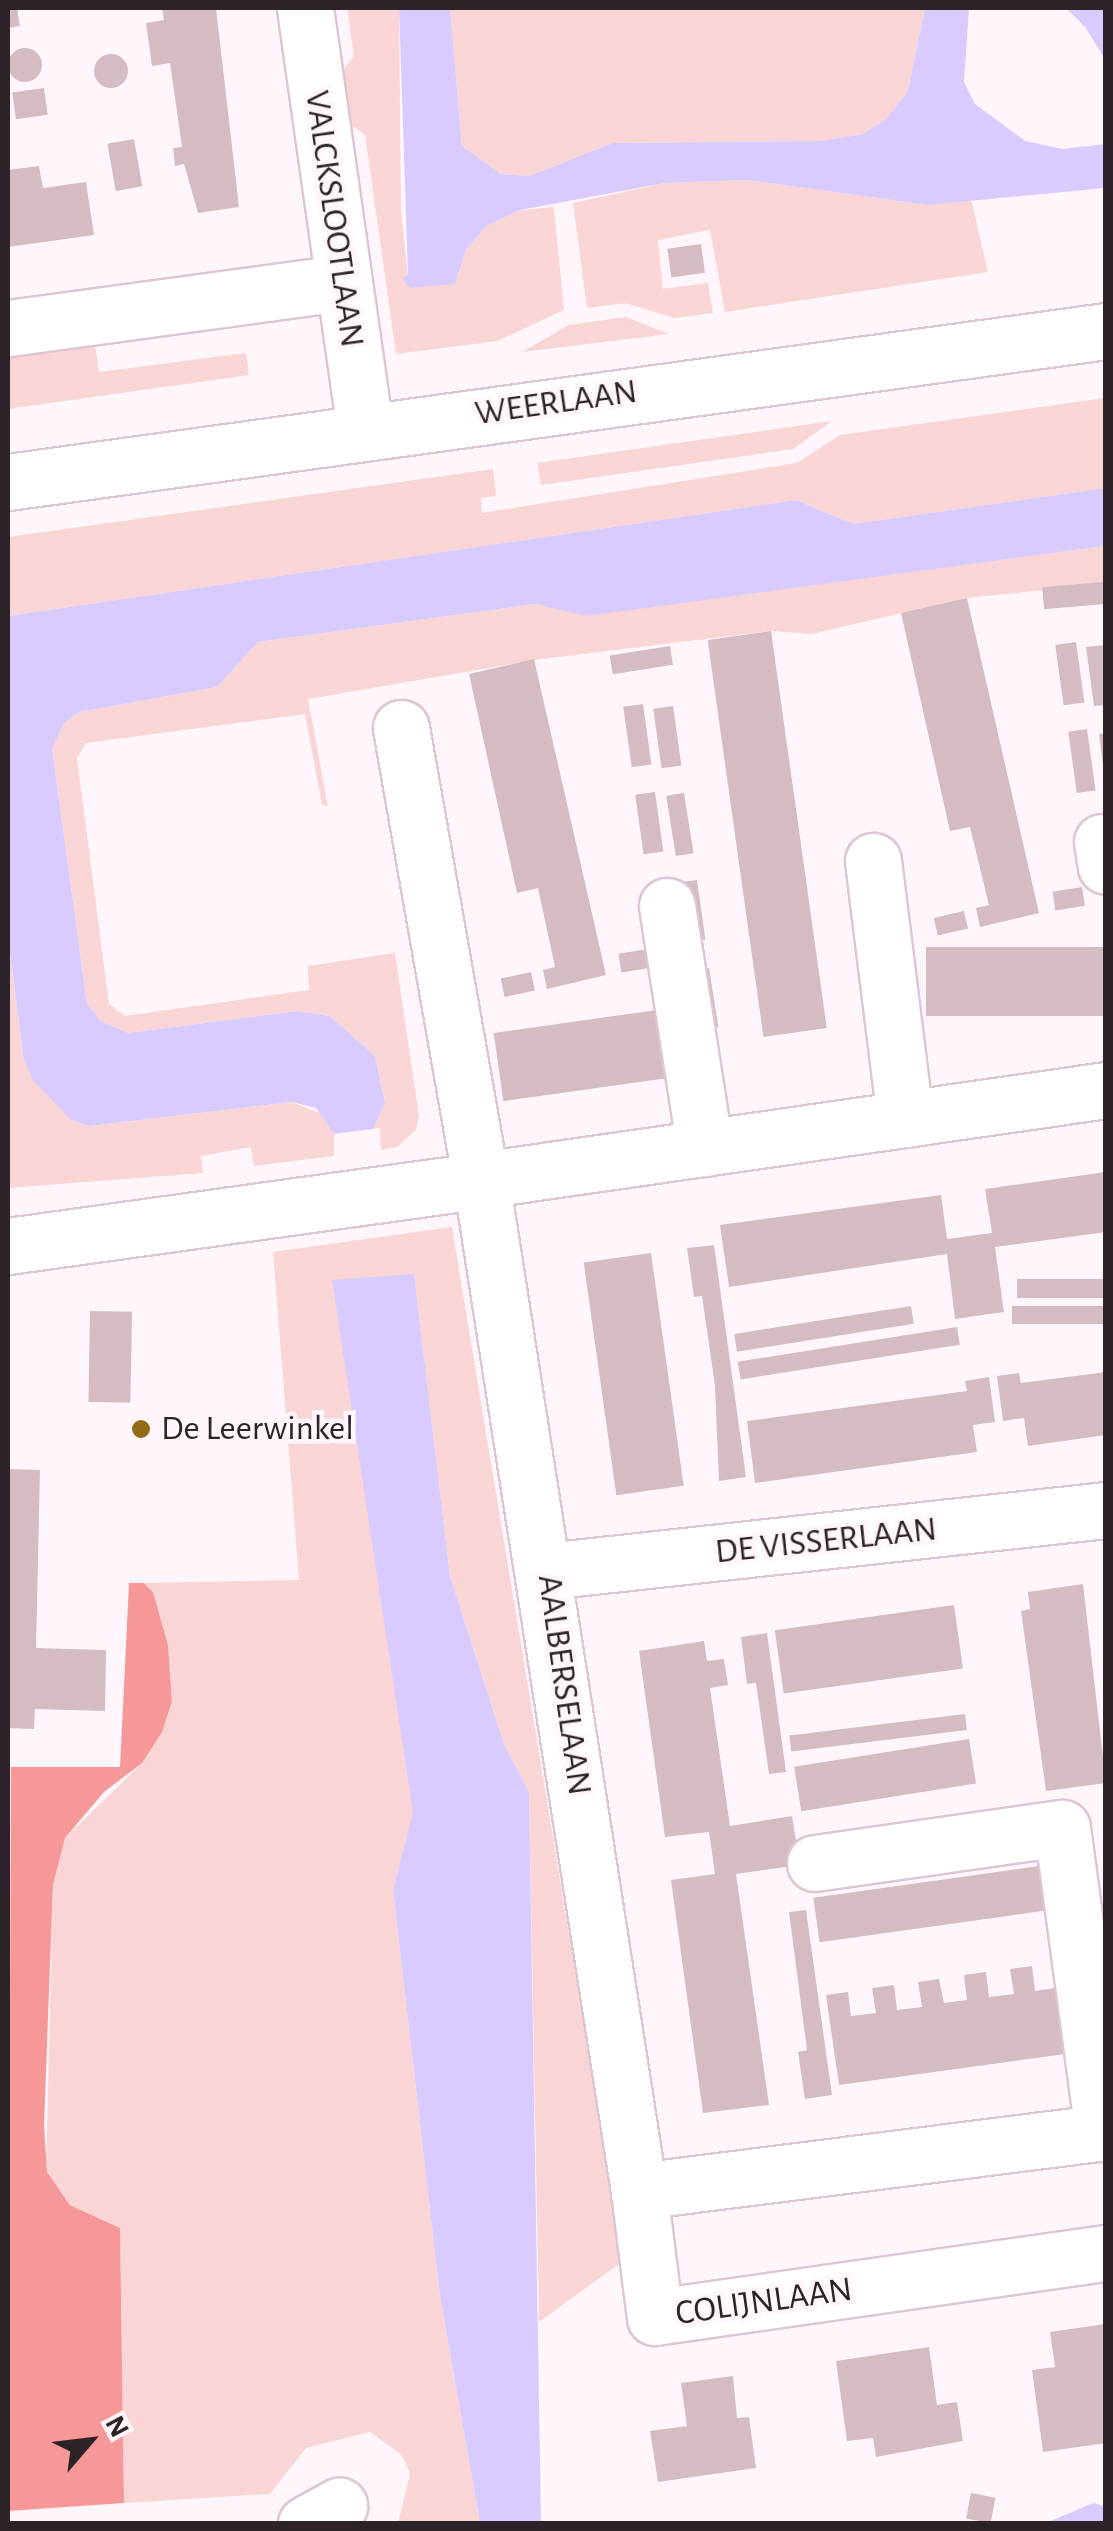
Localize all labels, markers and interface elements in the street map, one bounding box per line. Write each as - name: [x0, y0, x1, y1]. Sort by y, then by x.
- street label: VALCKSLOOTLAAN: [295, 88, 373, 350]
- street label: WEERLAAN: [472, 371, 640, 435]
- place label: De Leerwinkel: [161, 1408, 354, 1450]
- marker: De Leerwinkel: [130, 1418, 152, 1440]
- street label: DE VISSERLAAN: [713, 1508, 939, 1574]
- street label: AALBERSELAAN: [528, 1572, 600, 1798]
- street label: COLIJNLAAN: [673, 2269, 855, 2335]
- north arrow: [40, 2391, 140, 2491]
- text: N: [100, 2412, 133, 2442]

